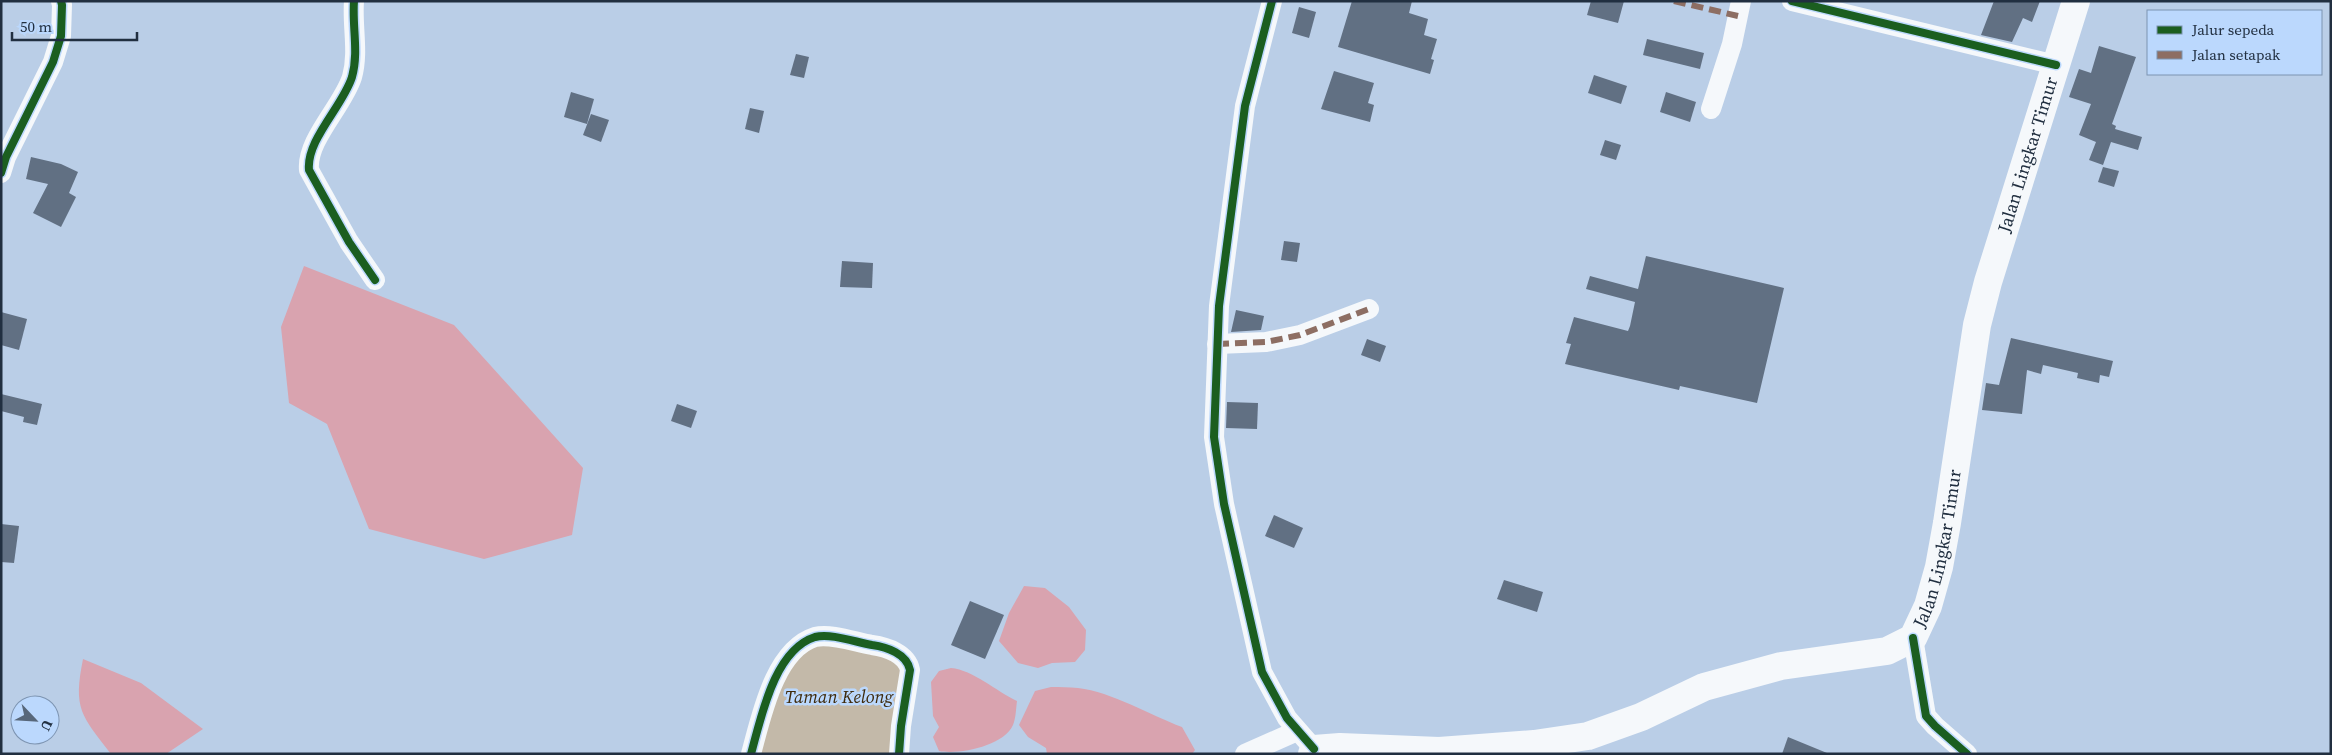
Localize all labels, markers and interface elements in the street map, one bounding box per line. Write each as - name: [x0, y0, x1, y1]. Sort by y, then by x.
- scale bar: [12, 10, 138, 42]
- legend: [2147, 10, 2322, 75]
- text: 50 m: [20, 16, 52, 37]
- text: Jalur sepeda: [2191, 19, 2275, 40]
- text: Jalan setapak: [2191, 44, 2281, 65]
- street label: Jalan Lingkar Timur: [1991, 73, 2064, 237]
- street label: Jalan Lingkar Timur: [1906, 467, 1967, 633]
- park label: Taman Kelong: [785, 684, 895, 709]
- north arrow: [10, 695, 60, 745]
- text: U: [36, 717, 58, 734]

